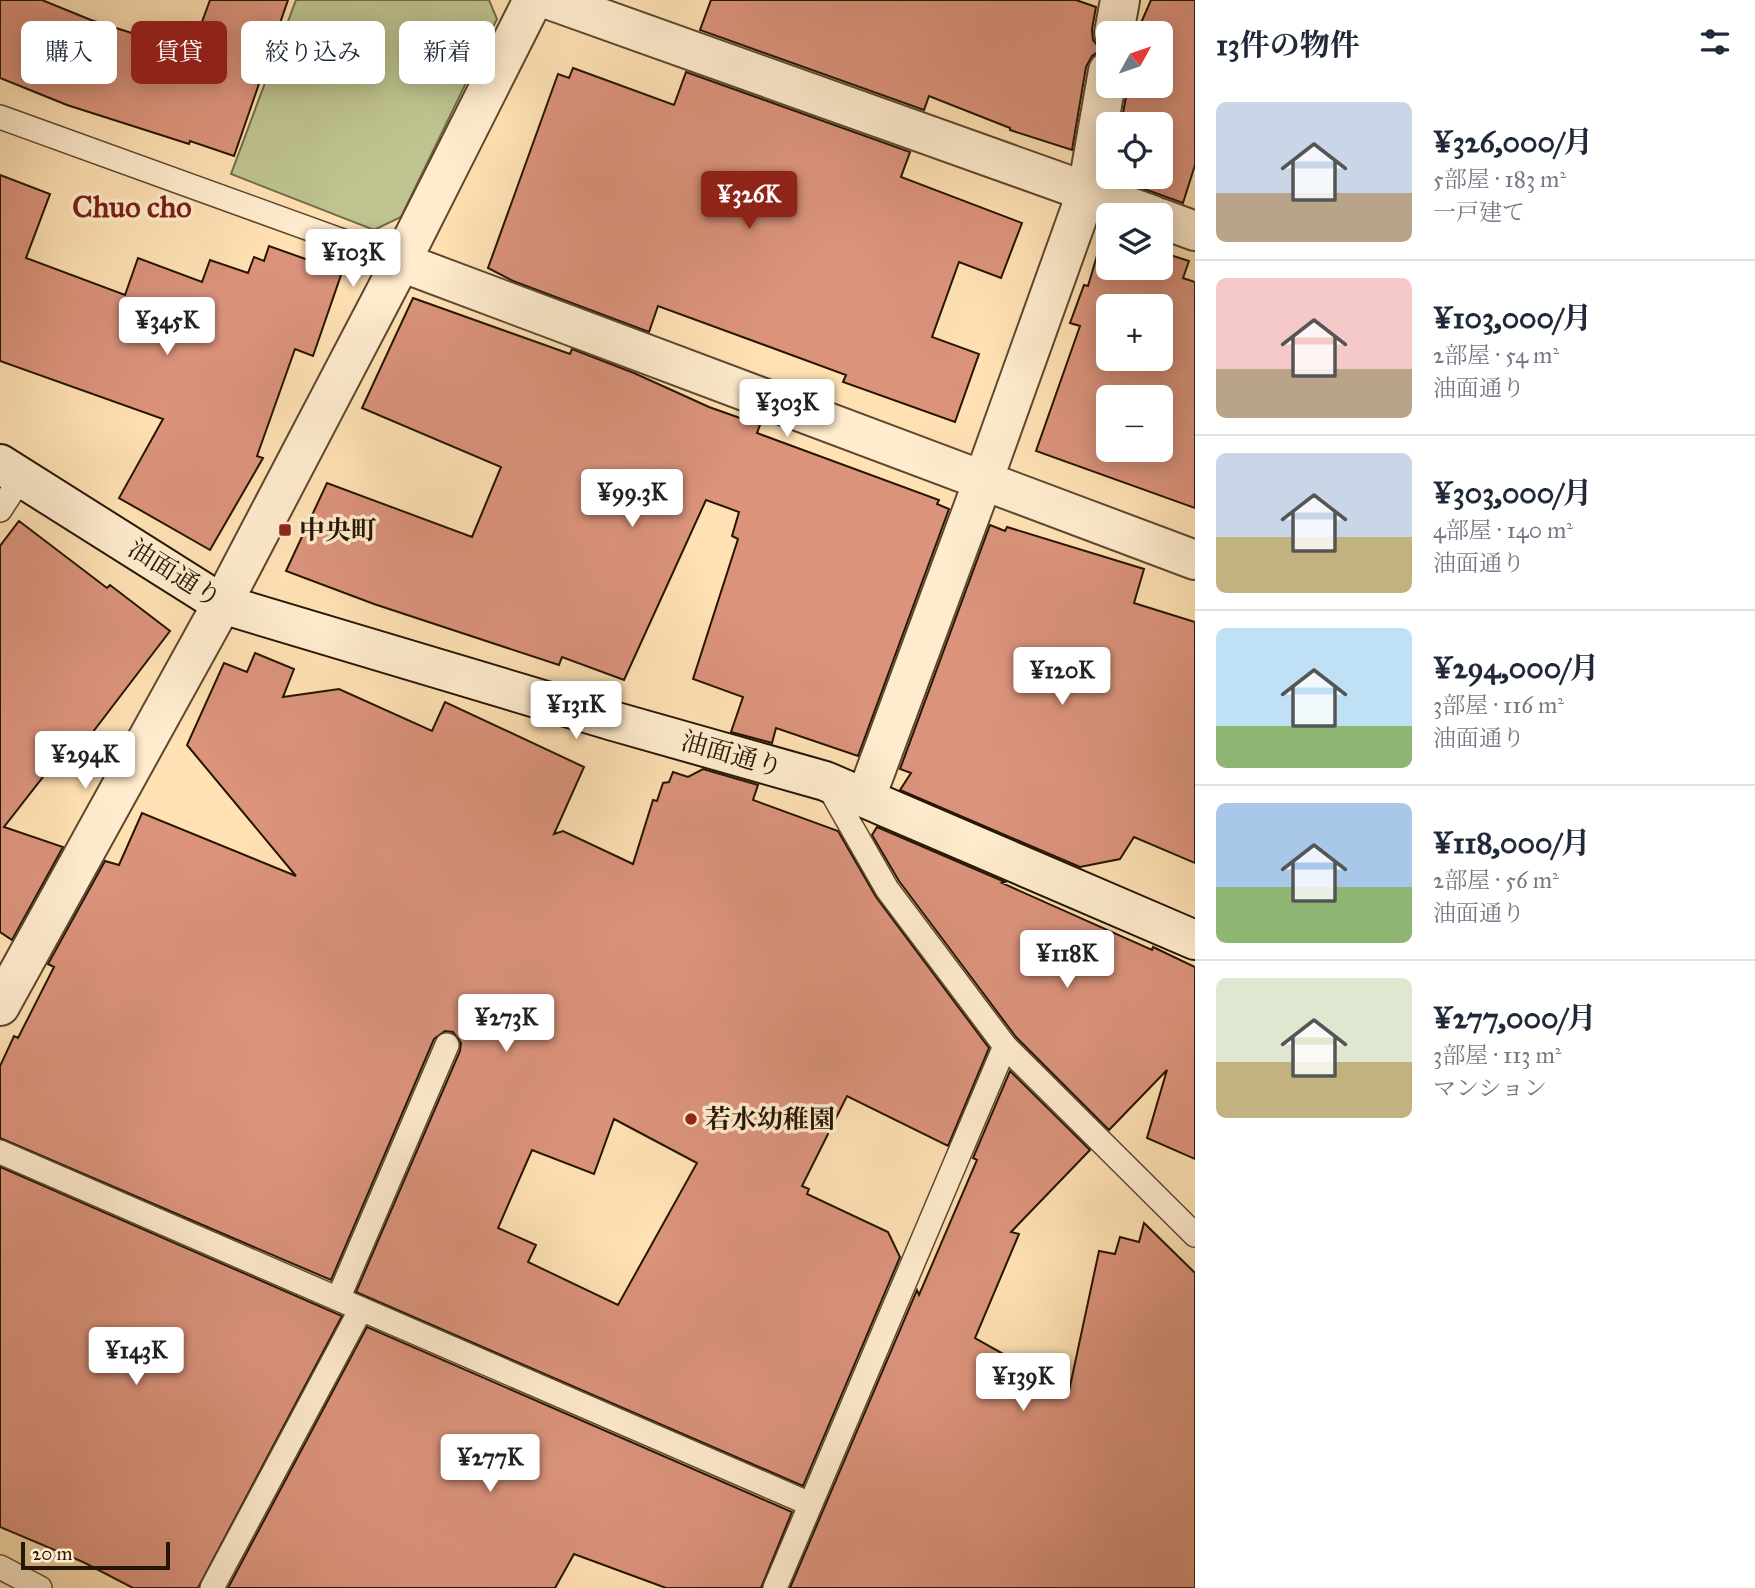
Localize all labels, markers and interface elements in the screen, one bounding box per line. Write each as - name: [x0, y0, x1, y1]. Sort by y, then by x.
- chip: 購入: [21, 21, 117, 84]
- chip: 賃貸: [131, 21, 227, 84]
- chip: 絞り込み: [241, 21, 385, 84]
- chip: 新着: [399, 21, 495, 84]
- north arrow: [1096, 21, 1172, 98]
- map controls: [1096, 21, 1173, 462]
- icon: filters: [1696, 23, 1734, 61]
- text: 13件の物件: [1216, 27, 1360, 63]
- button: locate: [1096, 112, 1173, 189]
- text: ¥326,000/月: [1433, 124, 1593, 160]
- icon: home: [1272, 130, 1356, 214]
- text: 5部屋 · 183 m²: [1433, 165, 1566, 193]
- pin: ¥326K: [700, 172, 798, 231]
- text: ¥326K: [717, 180, 781, 208]
- district label: Chuo cho: [72, 189, 192, 225]
- text: 一戸建て: [1433, 198, 1525, 226]
- button: layers: [1096, 203, 1173, 280]
- pin: ¥103K: [304, 230, 402, 289]
- text: ¥103K: [322, 238, 385, 266]
- button: +: [1096, 294, 1173, 371]
- pin: ¥345K: [118, 298, 216, 357]
- text: ¥103,000/月: [1433, 300, 1592, 336]
- text: ¥345K: [135, 306, 199, 334]
- icon: home: [1272, 306, 1356, 390]
- text: 2部屋 · 54 m²: [1433, 341, 1559, 369]
- text: 油面通り: [1433, 374, 1525, 402]
- pin: ¥303K: [738, 380, 836, 439]
- button: −: [1096, 385, 1173, 462]
- text: ¥303K: [755, 388, 819, 416]
- pin: ¥99.3K: [575, 470, 689, 529]
- text: ¥303,000/月: [1433, 475, 1592, 511]
- text: ¥99.3K: [597, 478, 667, 506]
- icon: home: [1272, 481, 1356, 565]
- place label: 中央町: [299, 514, 377, 546]
- text: 4部屋 · 140 m²: [1433, 516, 1573, 544]
- marker: 中央町: [277, 522, 293, 538]
- street label: 油面通り: [122, 532, 228, 614]
- text: 油面通り: [1433, 549, 1525, 577]
- pin: ¥120K: [1013, 648, 1111, 707]
- text: ¥294,000/月: [1433, 650, 1599, 686]
- text: ¥120K: [1029, 656, 1095, 684]
- icon: home: [1272, 656, 1356, 740]
- pin: ¥131K: [527, 682, 625, 741]
- text: ¥131K: [547, 690, 605, 718]
- text: 3部屋 · 116 m²: [1433, 691, 1564, 719]
- street label: 油面通り: [678, 724, 786, 784]
- text: 油面通り: [1433, 724, 1525, 752]
- pin: ¥294K: [36, 732, 134, 791]
- text: ¥294K: [51, 740, 119, 768]
- text: ¥118,000/月: [1433, 825, 1591, 861]
- icon: home: [1272, 831, 1356, 915]
- text: 2部屋 · 56 m²: [1433, 866, 1559, 894]
- text: 油面通り: [1433, 899, 1525, 927]
- pin: ¥118K: [1018, 930, 1116, 990]
- text: ¥118K: [1036, 939, 1098, 967]
- pin: ¥273K: [457, 995, 555, 1054]
- text: ¥277,000/月: [1433, 1000, 1597, 1036]
- text: ¥273K: [474, 1003, 538, 1031]
- icon: home: [1272, 1006, 1356, 1090]
- text: 3部屋 · 113 m²: [1433, 1041, 1561, 1069]
- text: マンション: [1433, 1074, 1547, 1102]
- place label: 若水幼稚園: [705, 1103, 835, 1135]
- marker: 若水幼稚園: [683, 1111, 699, 1127]
- pin: ¥143K: [87, 1328, 185, 1387]
- text: ¥143K: [105, 1336, 167, 1364]
- pin: ¥139K: [974, 1354, 1072, 1413]
- text: ¥139K: [992, 1362, 1054, 1390]
- pin: ¥277K: [441, 1434, 539, 1494]
- text: ¥277K: [457, 1443, 523, 1471]
- scale bar: [21, 1539, 170, 1571]
- text: 20 m: [32, 1542, 73, 1565]

